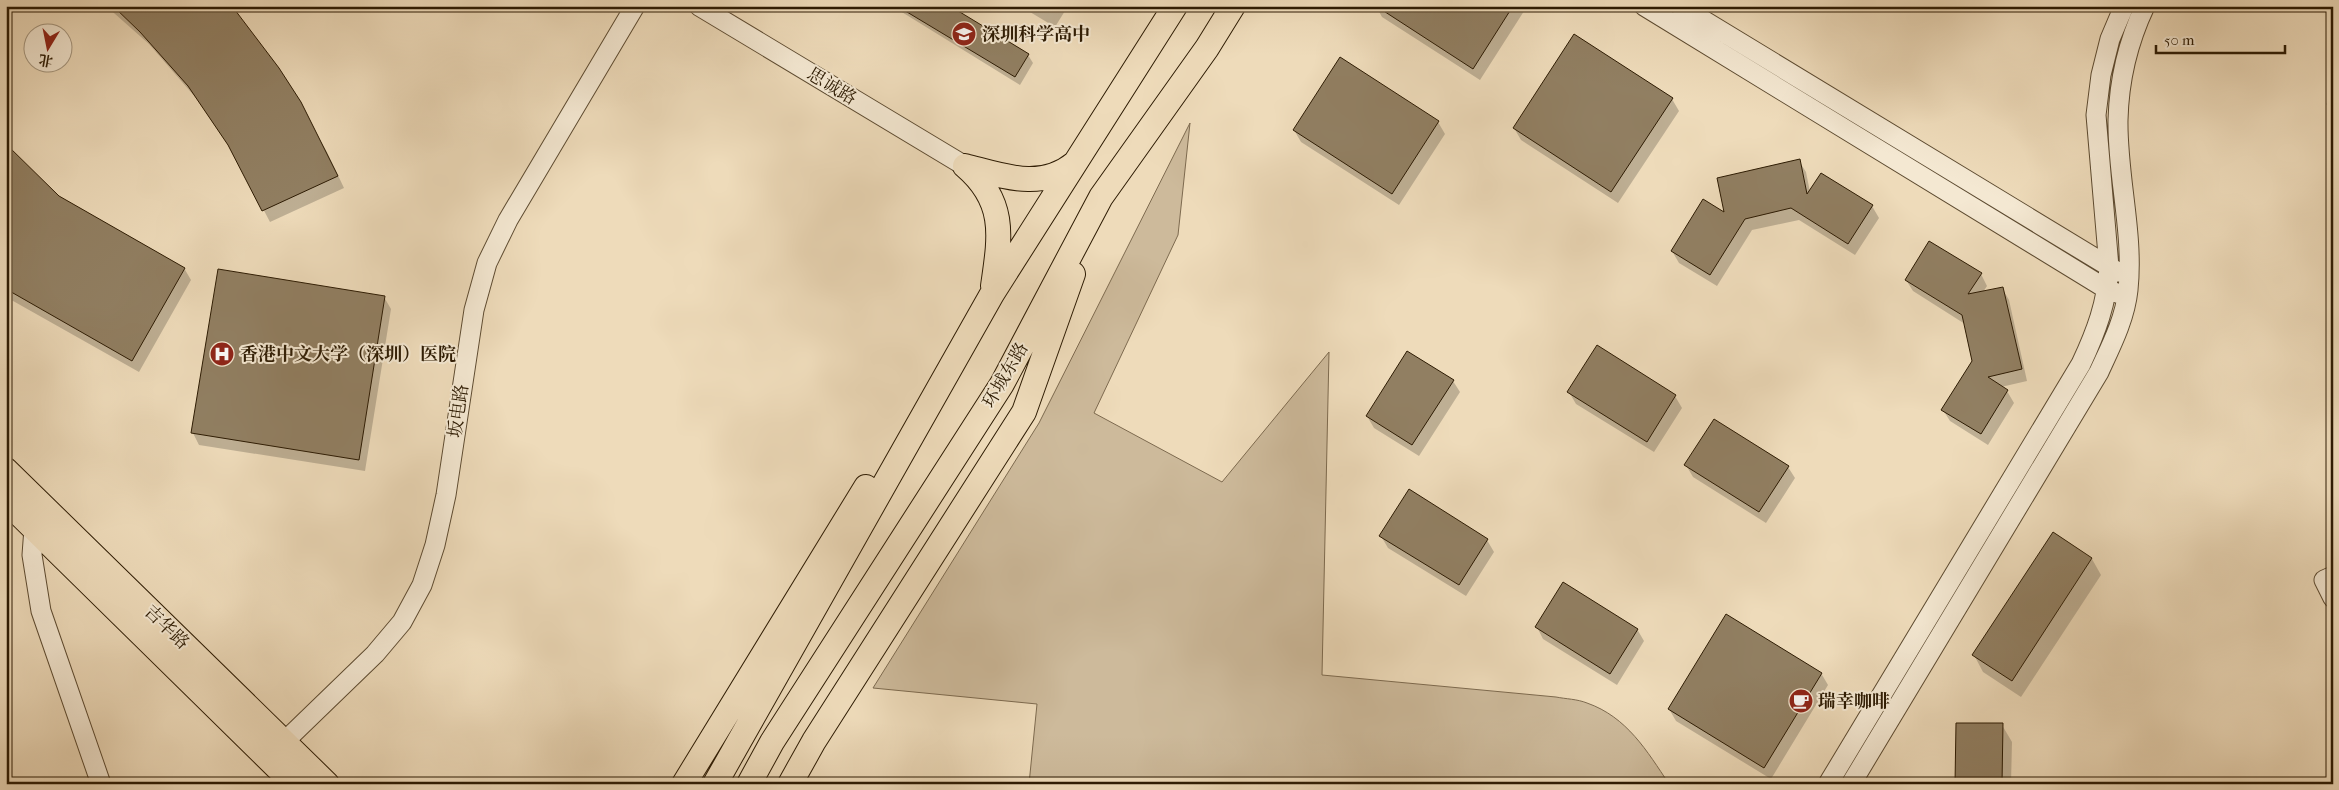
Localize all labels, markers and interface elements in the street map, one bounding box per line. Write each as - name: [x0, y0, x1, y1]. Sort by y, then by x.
- school or university icon: 深圳科学高中: [951, 21, 977, 47]
- north arrow: [22, 22, 72, 72]
- scale bar: [2156, 22, 2285, 54]
- place label: 深圳科学高中: [982, 24, 1090, 45]
- text: 50 m: [2164, 31, 2195, 49]
- text: 北: [37, 51, 54, 70]
- street label: 思诚路: [803, 64, 860, 109]
- street label: 环城东路: [978, 339, 1033, 412]
- hospital icon: 香港中文大学（深圳）医院: [209, 341, 235, 367]
- place label: 香港中文大学（深圳）医院: [240, 344, 456, 365]
- street label: 坂电路: [444, 383, 473, 439]
- street label: 吉华路: [140, 601, 193, 654]
- cafe icon: 瑞幸咖啡: [1788, 688, 1814, 714]
- place label: 瑞幸咖啡: [1818, 691, 1890, 712]

